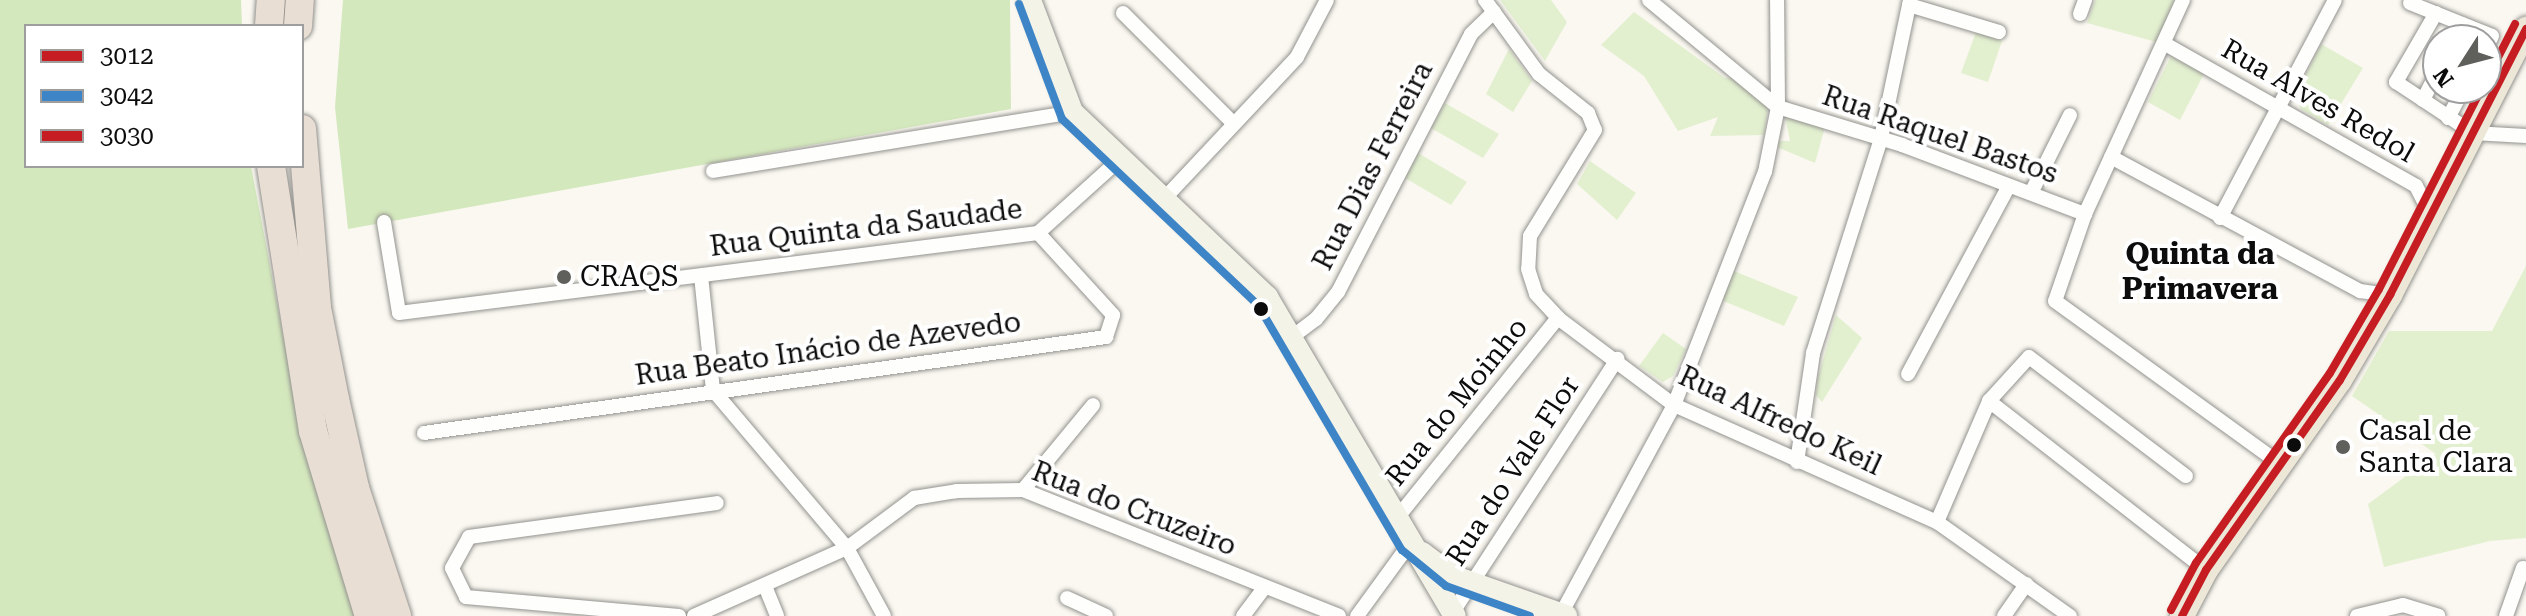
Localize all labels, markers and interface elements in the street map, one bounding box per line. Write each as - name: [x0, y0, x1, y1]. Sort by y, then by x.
- legend: [24, 24, 304, 168]
- north arrow: [2422, 24, 2502, 104]
- street label: Rua Alves Redol: [2216, 32, 2420, 170]
- text: 3012: [100, 42, 154, 70]
- street label: Rua Dias Ferreira: [1306, 56, 1440, 276]
- text: N: [2429, 63, 2459, 91]
- street label: Rua Raquel Bastos: [1818, 79, 2062, 191]
- text: 3042: [100, 82, 154, 110]
- text: 3030: [100, 122, 154, 150]
- street label: Rua Quinta da Saudade: [708, 192, 1024, 264]
- district label: Quinta da Primavera: [2122, 236, 2278, 306]
- place label: CRAQS: [580, 260, 678, 294]
- marker: CRAQS: [555, 268, 573, 286]
- unlabelled marker: [1253, 301, 1269, 317]
- street label: Rua Beato Inácio de Azevedo: [633, 305, 1023, 393]
- street label: Rua do Moinho: [1379, 311, 1535, 493]
- street label: Rua Alfredo Keil: [1673, 359, 1887, 483]
- street label: Rua do Vale Flor: [1439, 370, 1587, 572]
- place label: Casal de Santa Clara: [2359, 414, 2513, 480]
- unlabelled marker: [2286, 437, 2302, 453]
- marker: Casal de Santa Clara: [2334, 438, 2352, 456]
- street label: Rua do Cruzeiro: [1027, 455, 1241, 563]

